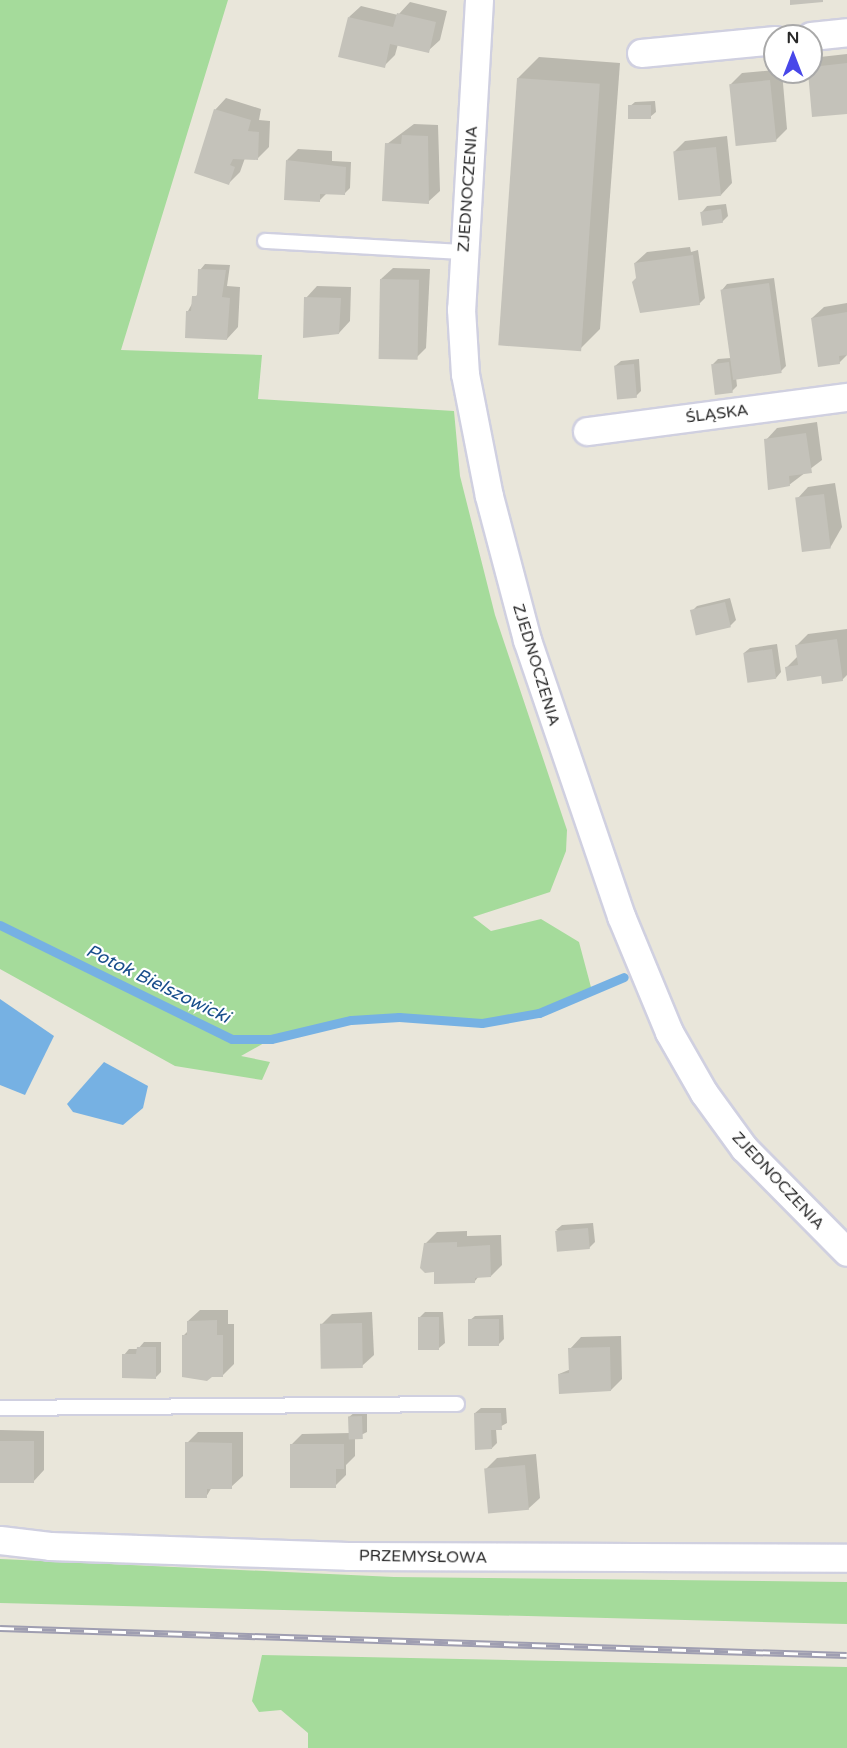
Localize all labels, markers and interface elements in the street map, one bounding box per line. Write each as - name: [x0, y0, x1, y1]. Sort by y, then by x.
- north arrow: [763, 24, 823, 84]
- text: N: [787, 28, 799, 48]
- street label: ZJEDNOCZENIA: [454, 125, 482, 253]
- street label: ŚLĄSKA: [685, 401, 749, 427]
- street label: ZJEDNOCZENIA: [508, 602, 564, 728]
- water label: Potok Bielszowicki: [83, 940, 233, 1028]
- street label: ZJEDNOCZENIA: [728, 1128, 828, 1234]
- street label: PRZEMYSŁOWA: [359, 1546, 487, 1568]

